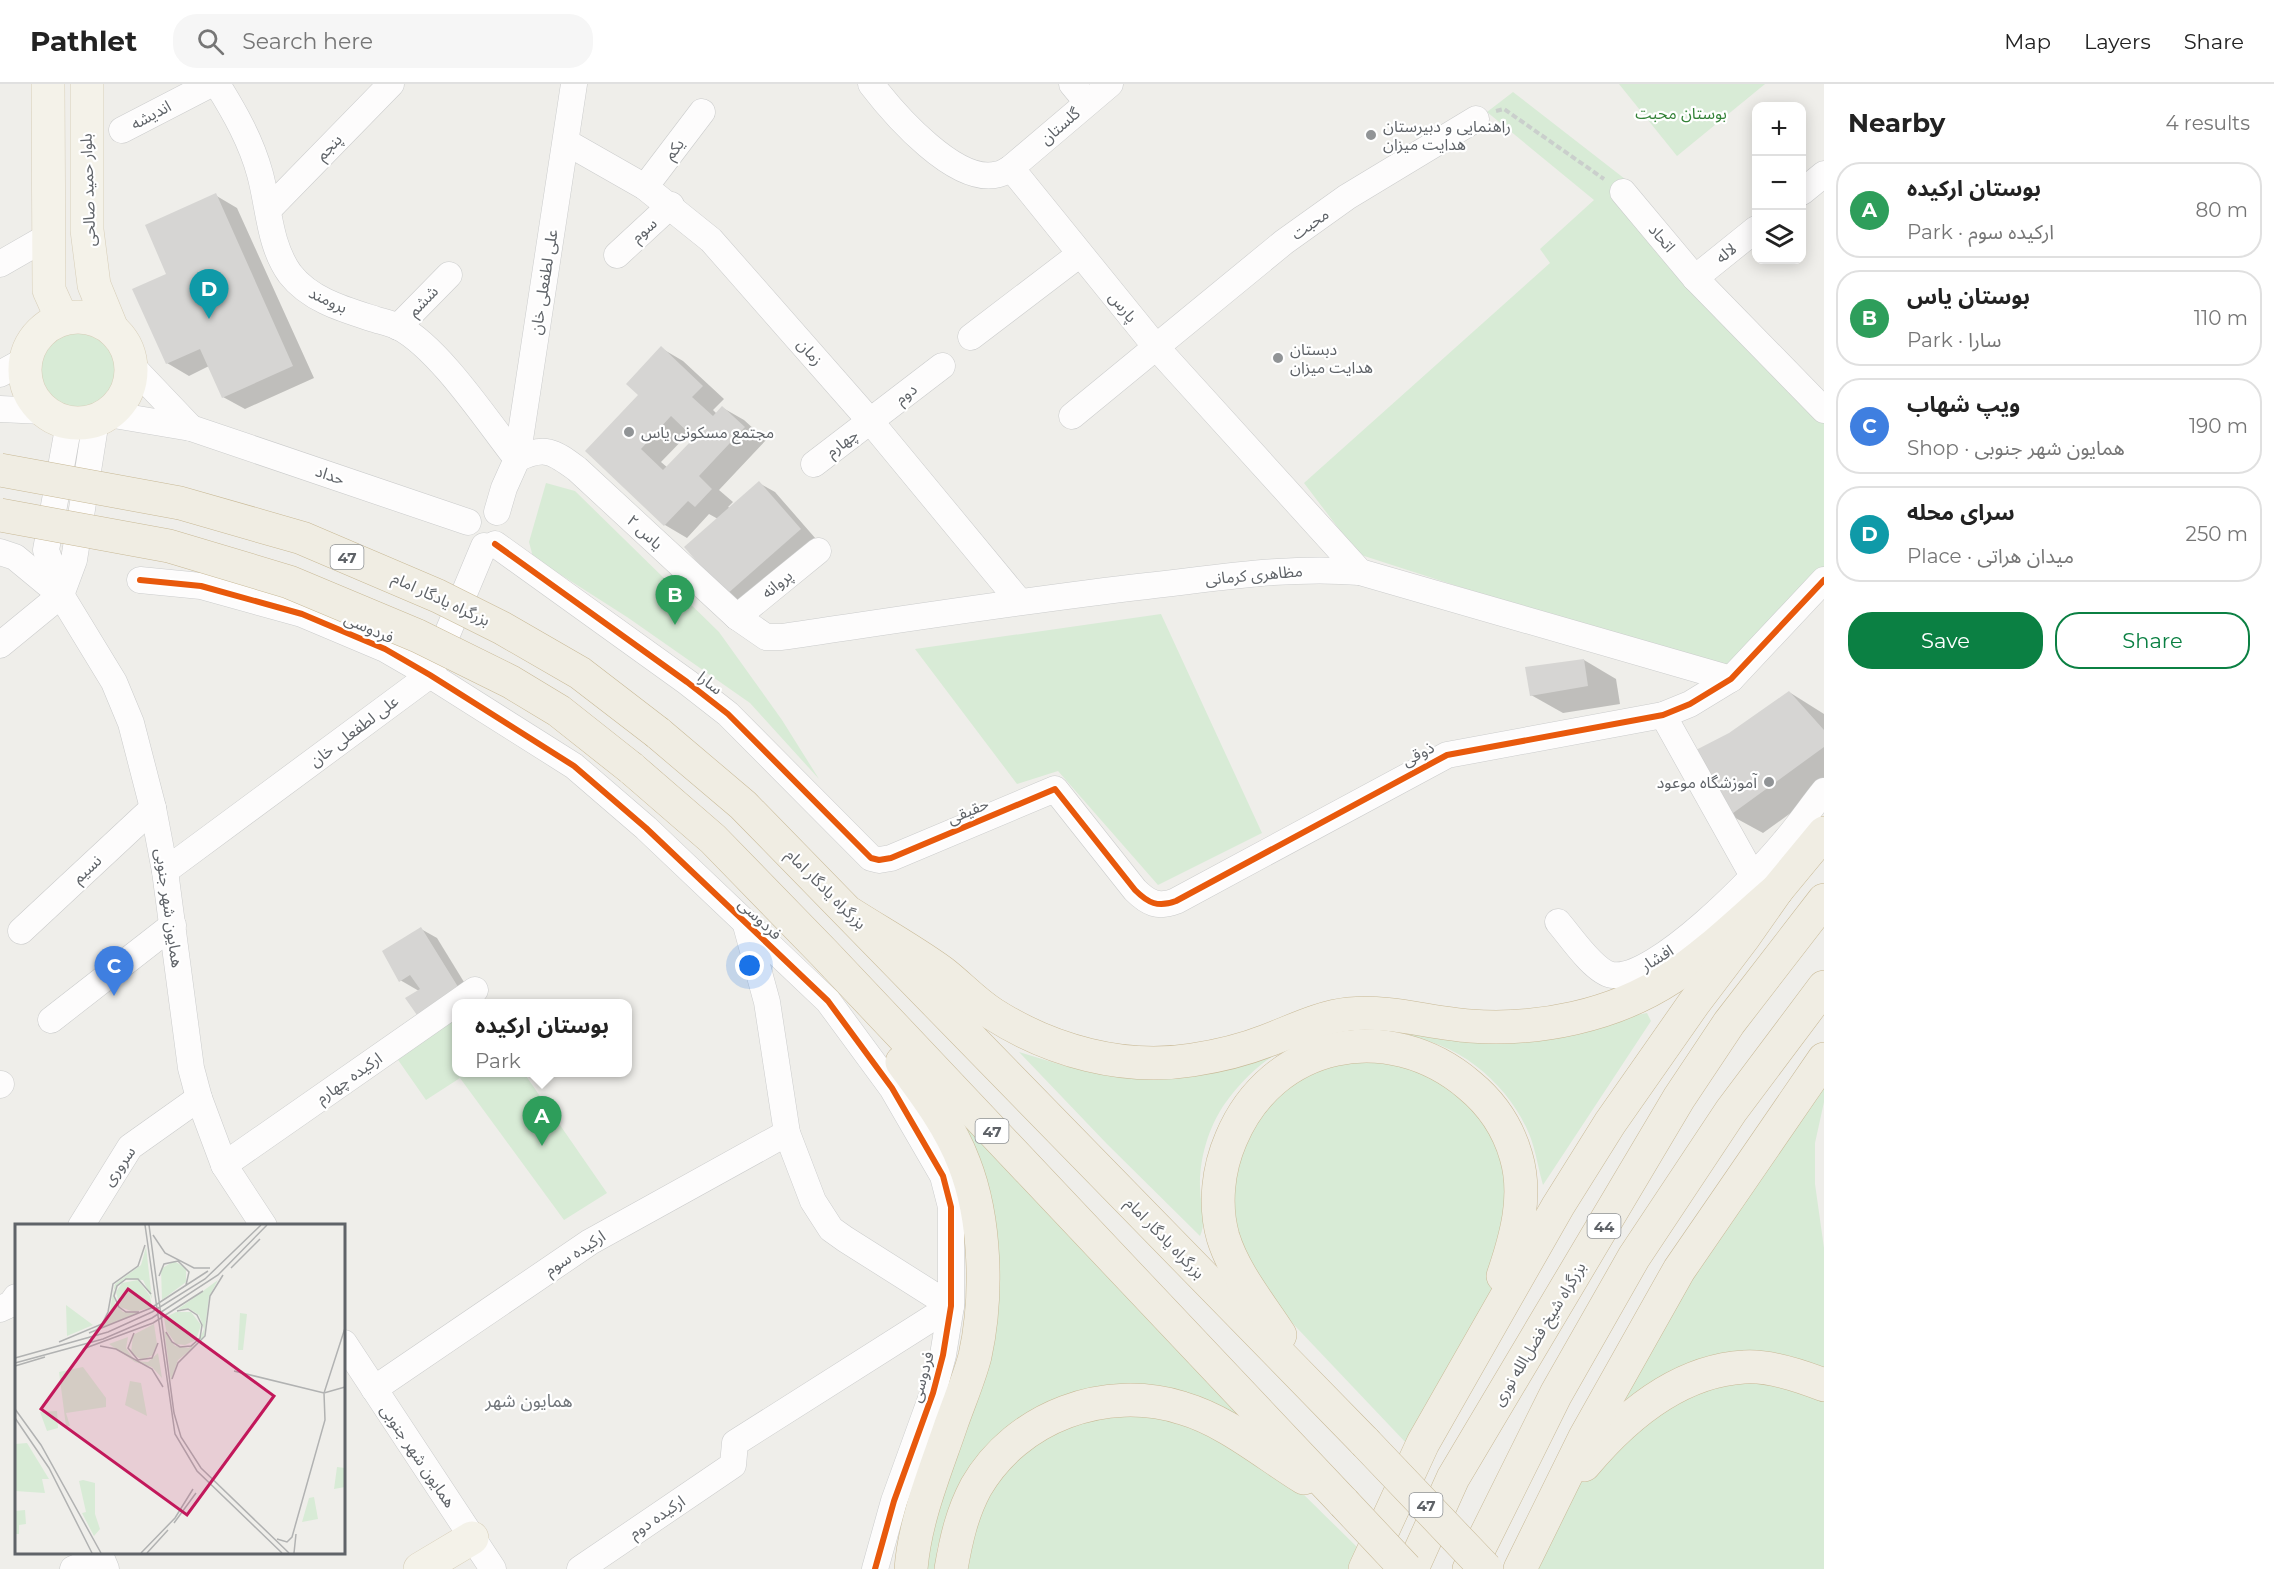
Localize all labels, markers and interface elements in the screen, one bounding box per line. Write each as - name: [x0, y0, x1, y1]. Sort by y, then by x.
- search box: [173, 14, 593, 68]
- text: Pathlet: [30, 24, 137, 58]
- icon: search: [194, 25, 227, 58]
- text: Search here: [242, 28, 373, 55]
- text: Map: [2004, 29, 2051, 54]
- text: Layers: [2084, 29, 2151, 54]
- text: Share: [2184, 29, 2244, 54]
- street label: اندیشه: [128, 97, 174, 133]
- map controls: [1752, 102, 1806, 264]
- button: +: [1752, 102, 1806, 156]
- street label: گلستان: [1036, 103, 1084, 148]
- park label: بوستان محبت: [1635, 104, 1727, 123]
- text: Nearby: [1848, 107, 1945, 139]
- text: 4 results: [2165, 111, 2250, 135]
- place label: راهنمایی و دبیرستان هدایت میزان: [1383, 117, 1511, 154]
- marker: راهنمایی و دبیرستان هدایت میزان: [1364, 128, 1378, 142]
- street label: پنجم: [312, 130, 348, 166]
- street label: بلوار حمید صالحی: [77, 133, 99, 247]
- street label: یکم: [660, 135, 691, 165]
- button: −: [1752, 156, 1806, 210]
- text: بوستان ارکیده: [1907, 175, 2041, 202]
- text: A: [1862, 198, 1877, 222]
- text: 80 m: [2196, 198, 2248, 222]
- street label: محبت: [1288, 204, 1332, 244]
- button: layers: [1752, 210, 1806, 264]
- street label: سوم: [627, 214, 663, 249]
- street label: اتحاد: [1645, 220, 1679, 256]
- text: Park · ارکیده سوم: [1907, 220, 2054, 244]
- street label: علی لطفعلی خان: [526, 228, 562, 336]
- street label: لاله: [1712, 239, 1740, 267]
- pin: D: [190, 270, 228, 319]
- street label: ششم: [404, 282, 444, 322]
- street label: برومند: [306, 283, 350, 317]
- text: بوستان یاس: [1907, 283, 2030, 310]
- street label: پارس: [1104, 288, 1141, 327]
- text: B: [1862, 306, 1877, 330]
- text: 110 m: [2194, 306, 2248, 330]
- text: Park · سارا: [1907, 328, 2001, 352]
- street label: زمان: [793, 335, 827, 369]
- place label: دبستان هدایت میزان: [1290, 340, 1373, 377]
- marker: دبستان هدایت میزان: [1271, 351, 1285, 365]
- street label: دوم: [891, 380, 923, 411]
- text: ویپ شهاب: [1907, 391, 2020, 418]
- text: C: [1862, 414, 1877, 438]
- text: 190 m: [2189, 414, 2248, 438]
- place label: مجتمع مسکونی یاس: [641, 423, 774, 445]
- marker: مجتمع مسکونی یاس: [622, 425, 636, 439]
- street label: چهارم: [822, 425, 864, 464]
- text: Shop · همایون‌ شهر جنوبی: [1907, 436, 2125, 460]
- street label: حداد: [313, 461, 347, 489]
- text: سرای محله: [1907, 499, 2015, 526]
- street label: یاس ۲: [623, 511, 667, 553]
- text: D: [1861, 522, 1878, 546]
- text: 250 m: [2186, 522, 2248, 546]
- text: Place · میدان هراتی: [1907, 544, 2074, 568]
- road number: 47: [330, 545, 364, 569]
- street label: مظاهری کرمانی: [1204, 561, 1304, 589]
- street label: پروانه: [758, 566, 797, 603]
- street label: بزرگراه یادگار امام: [388, 568, 493, 633]
- pin: B: [656, 576, 694, 625]
- street label: فردوسی: [341, 609, 397, 647]
- button: Save: [1848, 612, 2043, 669]
- button: Share: [2055, 612, 2250, 669]
- street label: سارا: [694, 667, 726, 699]
- street label: علی لطفعلی خان: [306, 691, 402, 771]
- street label: ذوقی: [1399, 738, 1437, 770]
- place label: آموزشگاه موعود: [1657, 773, 1758, 792]
- marker: آموزشگاه موعود: [1762, 775, 1776, 789]
- street label: حقیقی: [944, 794, 992, 828]
- street label: بزرگراه یادگار امام: [780, 845, 870, 935]
- street label: همایون‌ شهر جنوبی: [151, 847, 187, 969]
- street label: نسیم: [68, 851, 108, 889]
- street label: فردوسی: [734, 894, 786, 944]
- street label: افشار: [1636, 941, 1677, 976]
- pin: C: [94, 946, 134, 996]
- your location: [735, 951, 764, 980]
- popup: [452, 999, 632, 1077]
- text: بوستان ارکیده: [475, 1012, 609, 1039]
- street label: ارکیده چهارم: [312, 1048, 387, 1110]
- text: Park: [475, 1049, 521, 1073]
- pin: A: [522, 1096, 562, 1146]
- road number: 47: [976, 1119, 1008, 1143]
- street label: سروری: [99, 1142, 139, 1190]
- street label: بزرگراه یادگار امام: [1119, 1193, 1209, 1285]
- road number: 44: [1588, 1214, 1620, 1238]
- inset map: [15, 1224, 345, 1554]
- street label: ارکیده سوم: [541, 1226, 611, 1282]
- street label: بزرگراه شیخ فضل‌الله نوری: [1488, 1259, 1592, 1411]
- street label: فردوسی: [906, 1349, 938, 1405]
- district label: همایون شهر: [484, 1390, 573, 1412]
- street label: همایون‌ شهر جنوبی: [376, 1401, 460, 1511]
- street label: ارکیده دوم: [625, 1491, 690, 1545]
- road number: 47: [1410, 1493, 1442, 1517]

